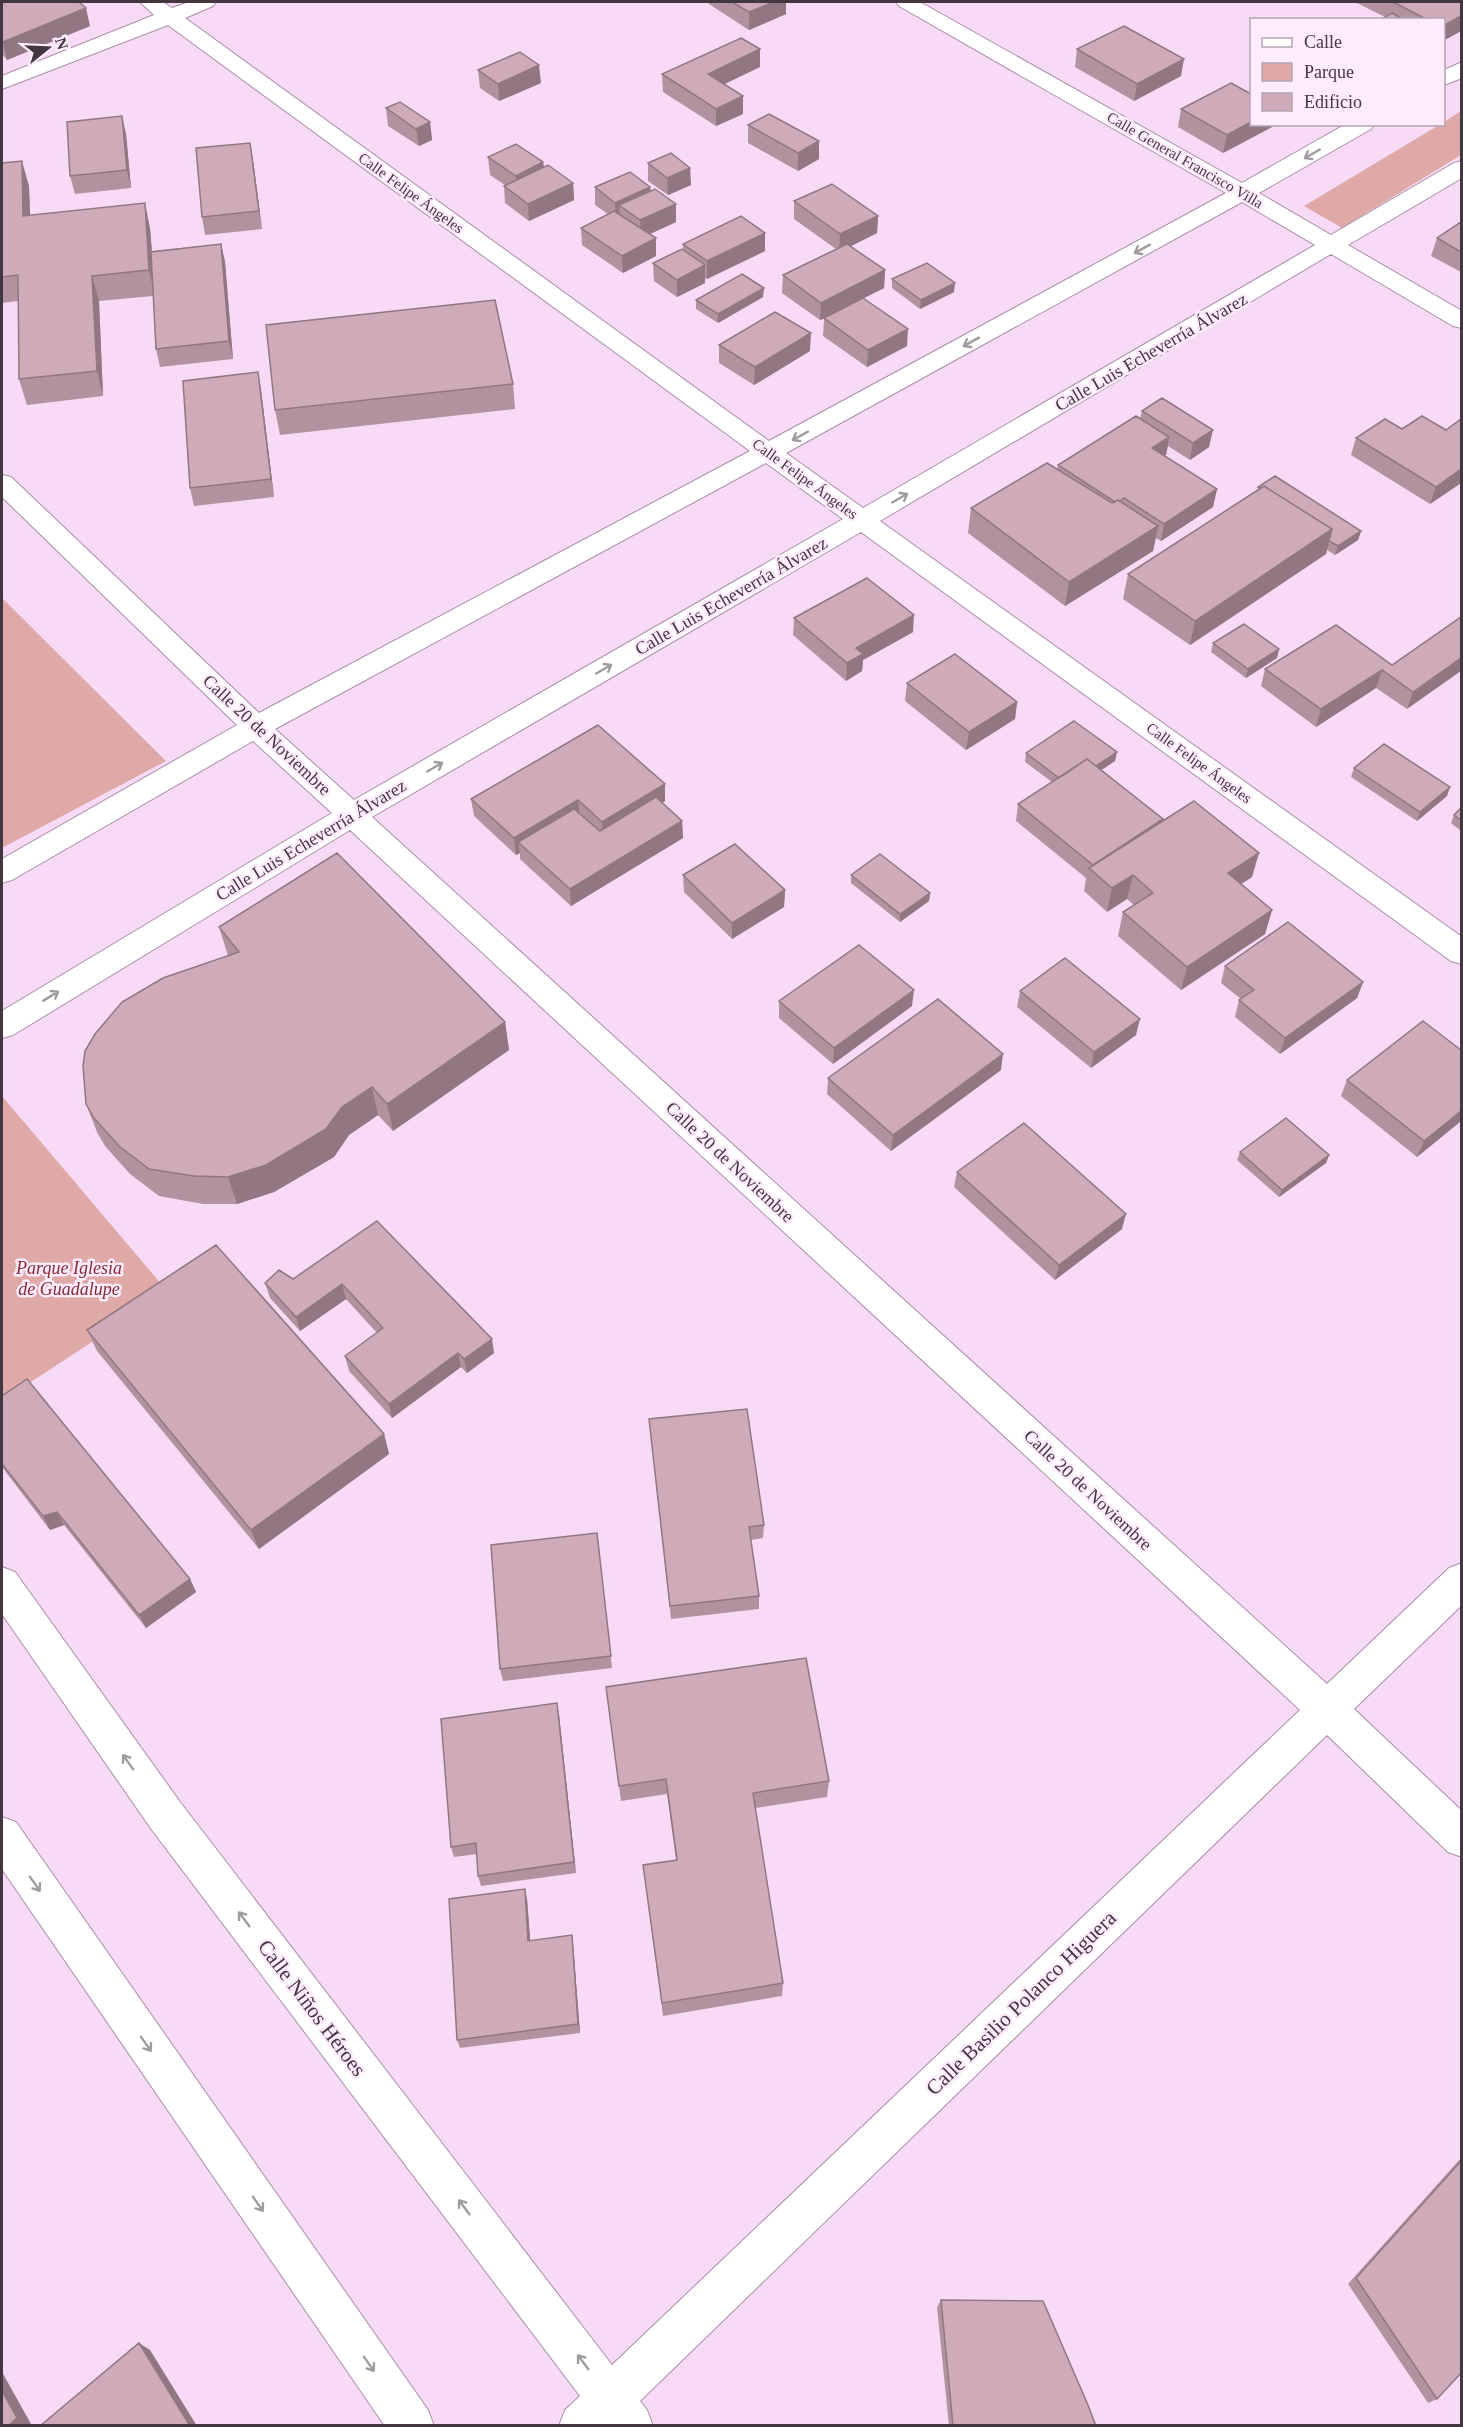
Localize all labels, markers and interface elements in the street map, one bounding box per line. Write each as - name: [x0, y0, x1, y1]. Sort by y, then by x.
- north arrow: [18, 18, 78, 78]
- legend: [1250, 18, 1445, 126]
- text: Calle: [1304, 32, 1342, 52]
- text: N: [52, 35, 72, 52]
- text: Parque: [1304, 62, 1354, 82]
- text: Edificio: [1304, 92, 1362, 112]
- street label: Calle General Francisco Villa: [1104, 109, 1266, 211]
- one-way arrow: [1304, 148, 1321, 160]
- street label: Calle Felipe Ángeles: [355, 150, 467, 237]
- one-way arrow: [1134, 243, 1151, 255]
- street label: Calle Luis Echeverría Álvarez: [1051, 288, 1251, 415]
- one-way arrow: [963, 336, 980, 348]
- one-way arrow: [792, 430, 809, 442]
- street label: Calle Felipe Ángeles: [749, 436, 861, 523]
- one-way arrow: [891, 492, 908, 504]
- street label: Calle Luis Echeverría Álvarez: [631, 532, 831, 659]
- one-way arrow: [595, 663, 612, 675]
- street label: Calle 20 de Noviembre: [199, 671, 335, 799]
- street label: Calle Felipe Ángeles: [1143, 720, 1255, 807]
- one-way arrow: [426, 760, 443, 772]
- street label: Calle Luis Echeverría Álvarez: [212, 774, 410, 905]
- one-way arrow: [42, 989, 59, 1001]
- street label: Calle 20 de Noviembre: [662, 1098, 798, 1226]
- park label: Parque Iglesia de Guadalupe: [15, 1258, 122, 1299]
- street label: Calle 20 de Noviembre: [1020, 1426, 1156, 1554]
- one-way arrow: [122, 1755, 134, 1771]
- one-way arrow: [29, 1875, 41, 1891]
- street label: Calle Basilio Polanco Higuera: [921, 1905, 1121, 2100]
- one-way arrow: [238, 1911, 250, 1927]
- street label: Calle Niños Héroes: [253, 1935, 371, 2081]
- one-way arrow: [140, 2035, 152, 2051]
- one-way arrow: [252, 2195, 264, 2211]
- one-way arrow: [458, 2199, 471, 2215]
- one-way arrow: [576, 2354, 589, 2370]
- one-way arrow: [363, 2355, 375, 2372]

